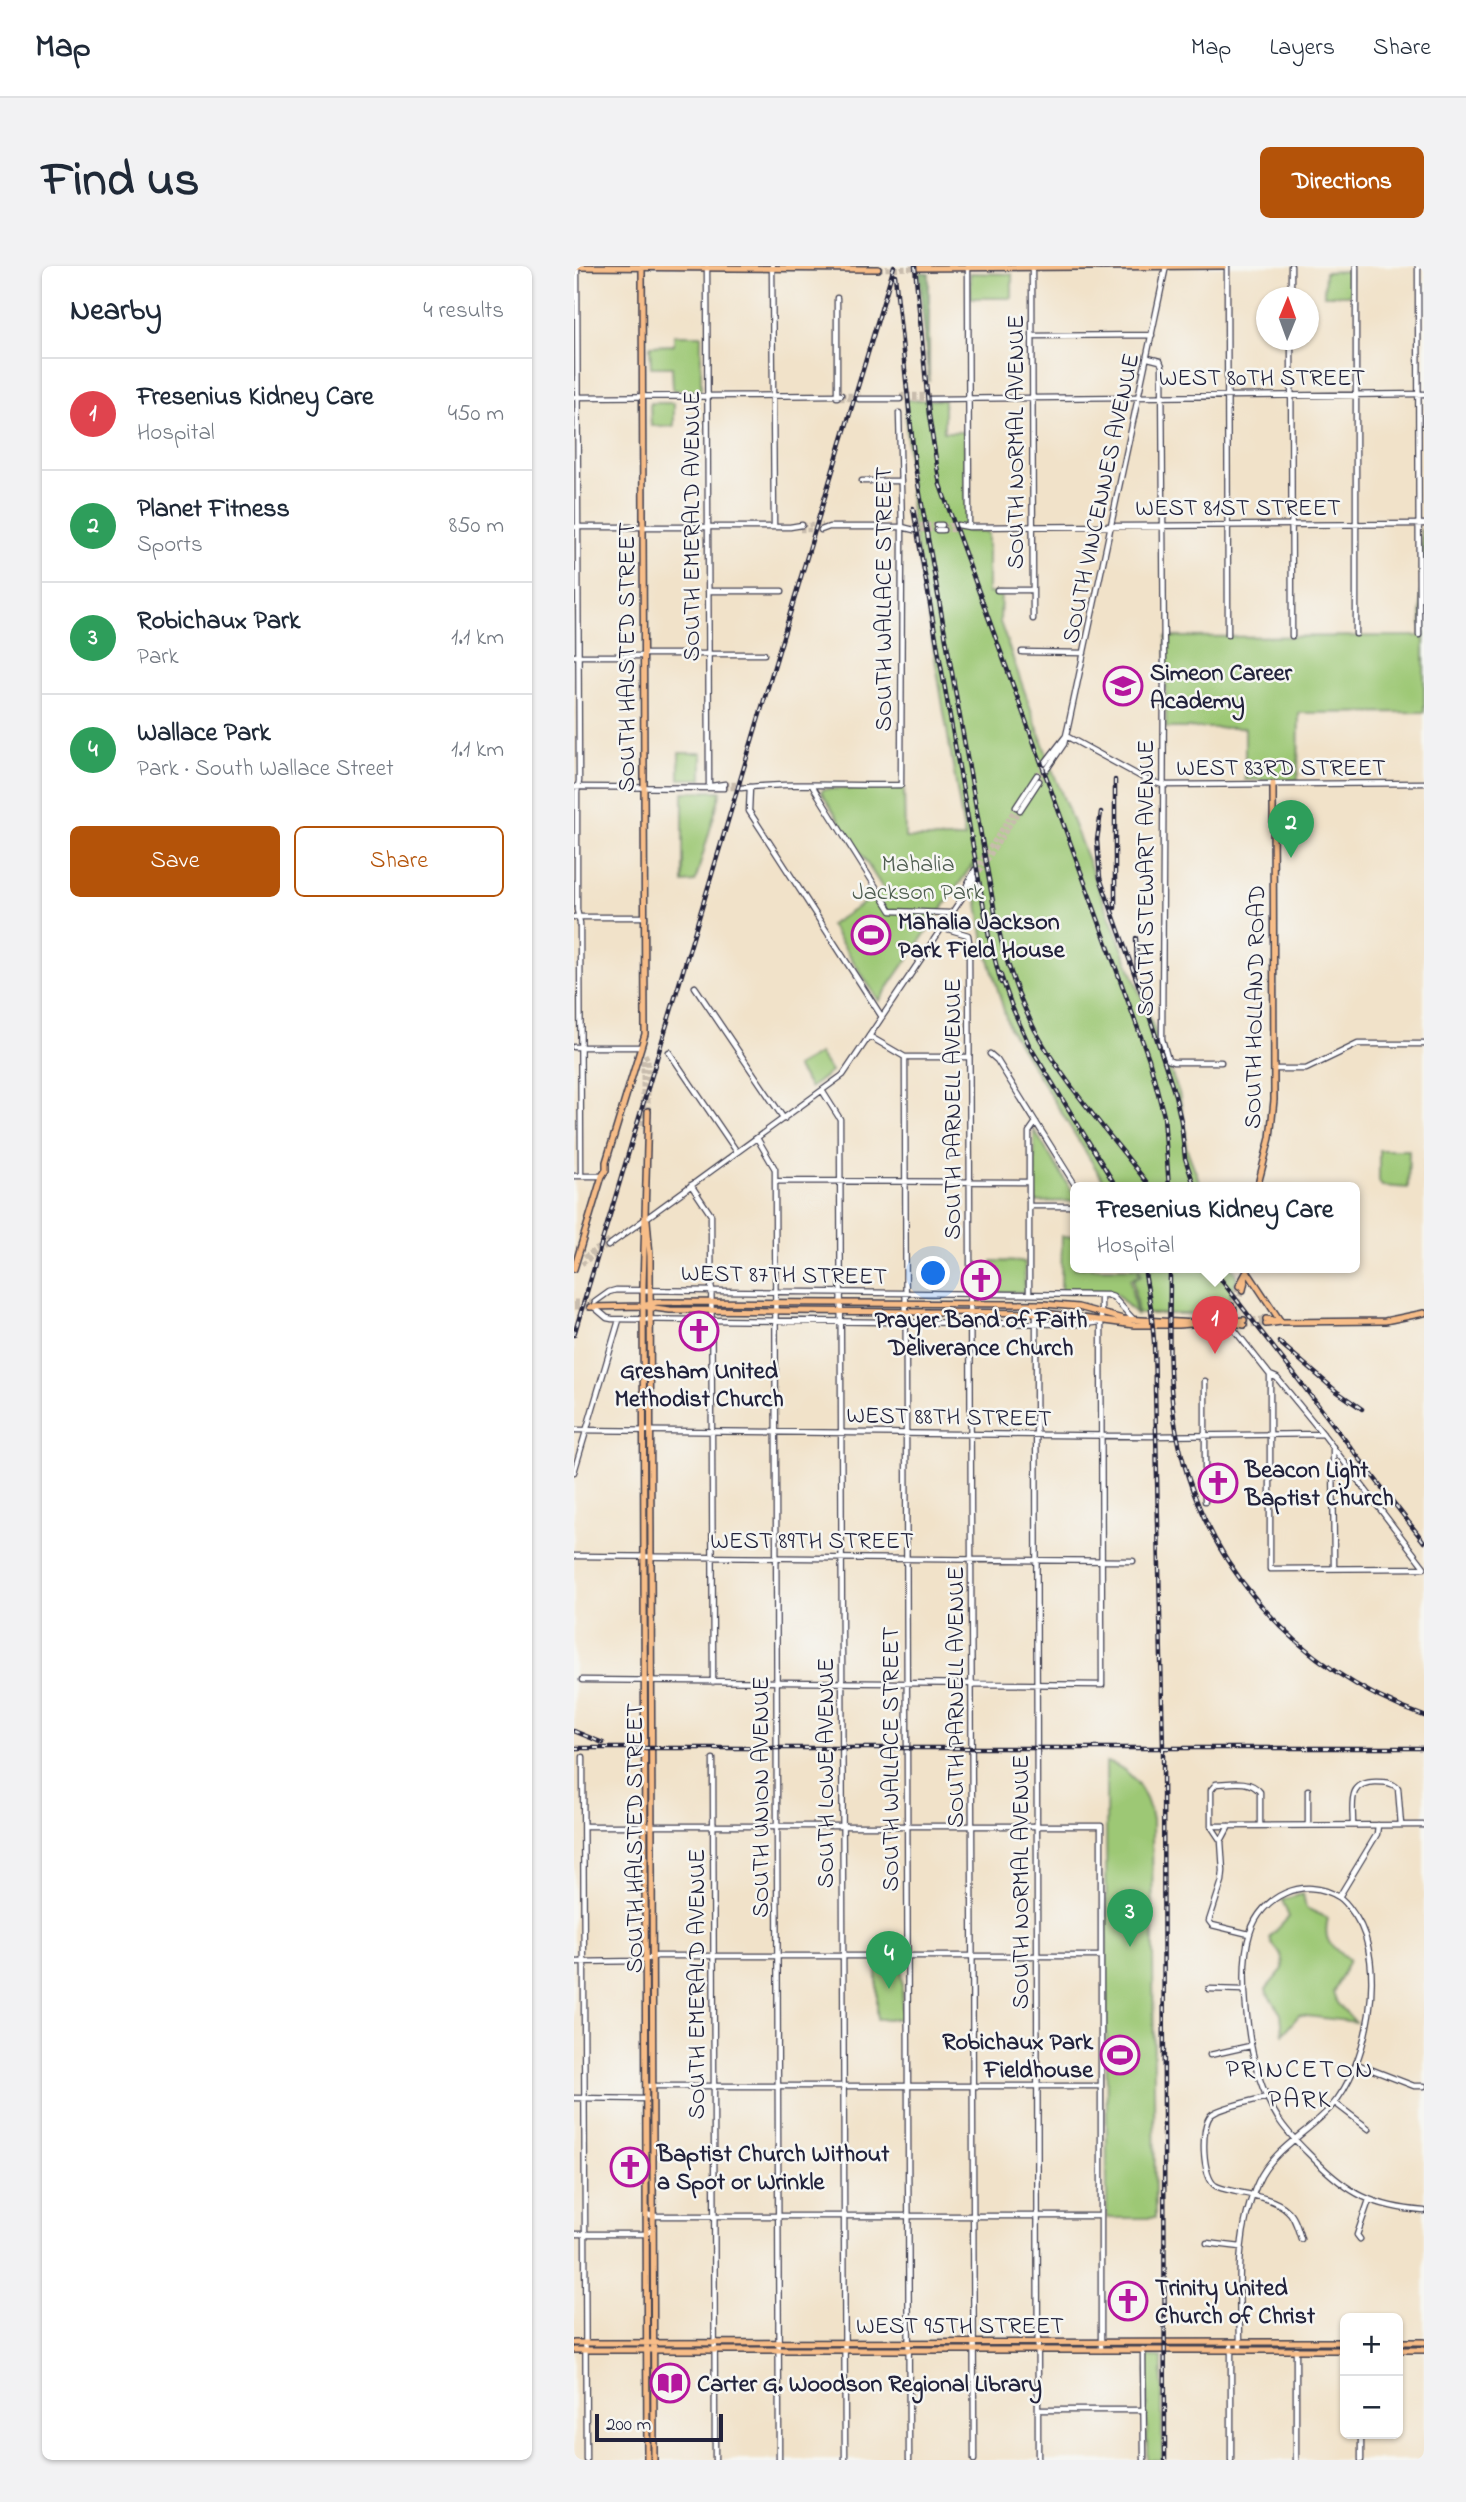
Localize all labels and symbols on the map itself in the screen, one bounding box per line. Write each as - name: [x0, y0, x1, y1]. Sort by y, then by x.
- north arrow: [1256, 287, 1319, 350]
- street label: SOUTH NORMAL AVENUE: [1000, 315, 1035, 569]
- street label: SOUTH VINCENNES AVENUE: [1055, 350, 1150, 647]
- street label: WEST 80TH STREET: [1159, 362, 1366, 397]
- street label: SOUTH EMERALD AVENUE: [676, 391, 711, 661]
- street label: SOUTH WALLACE STREET: [868, 466, 903, 731]
- street label: WEST 81ST STREET: [1135, 492, 1341, 527]
- street label: SOUTH HALSTED STREET: [611, 522, 646, 792]
- place label: Simeon Career Academy: [1150, 657, 1292, 721]
- school or university icon: Simeon Career Academy: [1102, 665, 1144, 707]
- street label: SOUTH STEWART AVENUE: [1130, 740, 1165, 1016]
- street label: WEST 83RD STREET: [1176, 752, 1386, 787]
- pin: 2: [1268, 800, 1314, 858]
- park label: Mahalia Jackson Park: [852, 848, 984, 911]
- street label: SOUTH HOLLAND ROAD: [1237, 885, 1276, 1129]
- place label: Mahalia Jackson Park Field House: [898, 906, 1066, 969]
- sports icon: Mahalia Jackson Park Field House: [850, 914, 892, 956]
- street label: SOUTH PARNELL AVENUE: [937, 978, 972, 1240]
- your location: [916, 1256, 950, 1290]
- street label: WEST 87TH STREET: [681, 1257, 888, 1296]
- church icon: Prayer Band of Faith Deliverance Church: [960, 1259, 1002, 1301]
- pin: 1: [1192, 1296, 1238, 1354]
- place label: Prayer Band of Faith Deliverance Church: [875, 1304, 1087, 1367]
- church icon: Gresham United Methodist Church: [678, 1310, 720, 1352]
- place label: Gresham United Methodist Church: [614, 1355, 784, 1418]
- street label: WEST 88TH STREET: [846, 1399, 1052, 1438]
- place label: Beacon Light Baptist Church: [1244, 1454, 1394, 1517]
- church icon: Beacon Light Baptist Church: [1197, 1462, 1239, 1504]
- street label: WEST 89TH STREET: [710, 1525, 914, 1560]
- street label: SOUTH PARNELL AVENUE: [940, 1566, 975, 1828]
- street label: SOUTH WALLACE STREET: [875, 1626, 910, 1891]
- street label: SOUTH LOWE AVENUE: [810, 1658, 845, 1888]
- street label: SOUTH UNION AVENUE: [745, 1676, 780, 1918]
- street label: SOUTH HALSTED STREET: [619, 1703, 654, 1973]
- street label: SOUTH NORMAL AVENUE: [1005, 1755, 1040, 2009]
- street label: SOUTH EMERALD AVENUE: [681, 1849, 716, 2119]
- pin: 3: [1107, 1889, 1153, 1947]
- pin: 4: [866, 1931, 912, 1989]
- place label: Robichaux Park Fieldhouse: [942, 2026, 1094, 2089]
- sports icon: Robichaux Park Fieldhouse: [1099, 2034, 1141, 2076]
- district label: PRINCETON PARK: [1225, 2052, 1375, 2120]
- place label: Baptist Church Without a Spot or Wrinkle: [656, 2138, 890, 2201]
- church icon: Baptist Church Without a Spot or Wrinkle: [609, 2146, 651, 2188]
- place label: Trinity United Church of Christ: [1155, 2272, 1316, 2335]
- church icon: Trinity United Church of Christ: [1107, 2280, 1149, 2322]
- street label: WEST 95TH STREET: [856, 2310, 1064, 2345]
- library icon: Carter G. Woodson Regional Library: [649, 2362, 691, 2404]
- place label: Carter G. Woodson Regional Library: [697, 2368, 1042, 2404]
- scale bar: [595, 2411, 723, 2443]

